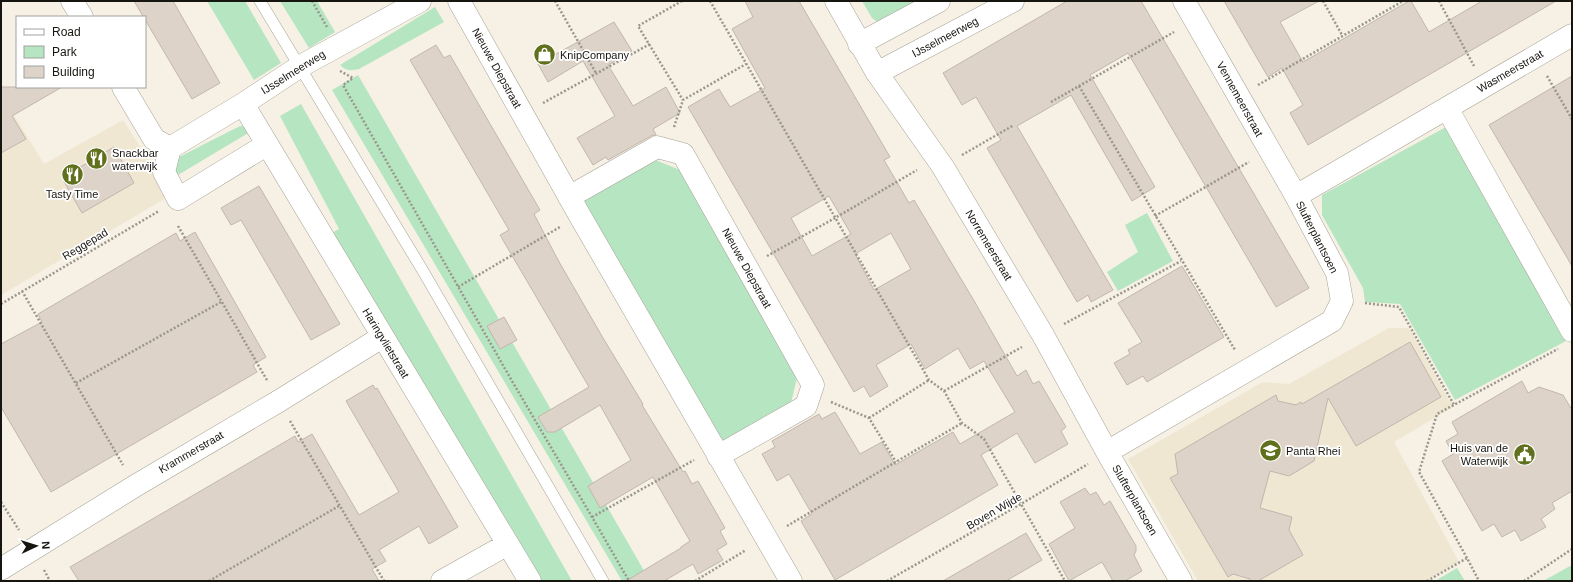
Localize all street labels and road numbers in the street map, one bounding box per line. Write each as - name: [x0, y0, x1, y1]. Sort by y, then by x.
- street label: IJsselmeerweg: [910, 14, 980, 60]
- street label: Nieuwe Diepstraat: [470, 26, 524, 110]
- street label: IJsselmeerweg: [259, 47, 327, 97]
- street label: Wasmeerstraat: [1475, 47, 1545, 95]
- street label: Vennemeerstraat: [1214, 59, 1266, 139]
- street label: Slufterplantsoen: [1294, 199, 1340, 275]
- street label: Norremeerstraat: [963, 208, 1015, 282]
- street label: Reggepad: [60, 226, 110, 262]
- street label: Nieuwe Diepstraat: [720, 226, 774, 310]
- street label: Haringvlietstraat: [360, 306, 412, 380]
- street label: Krammerstraat: [156, 429, 226, 475]
- street label: Slufterplantsoen: [1110, 463, 1160, 537]
- street label: Boven Wijde: [964, 490, 1024, 532]

